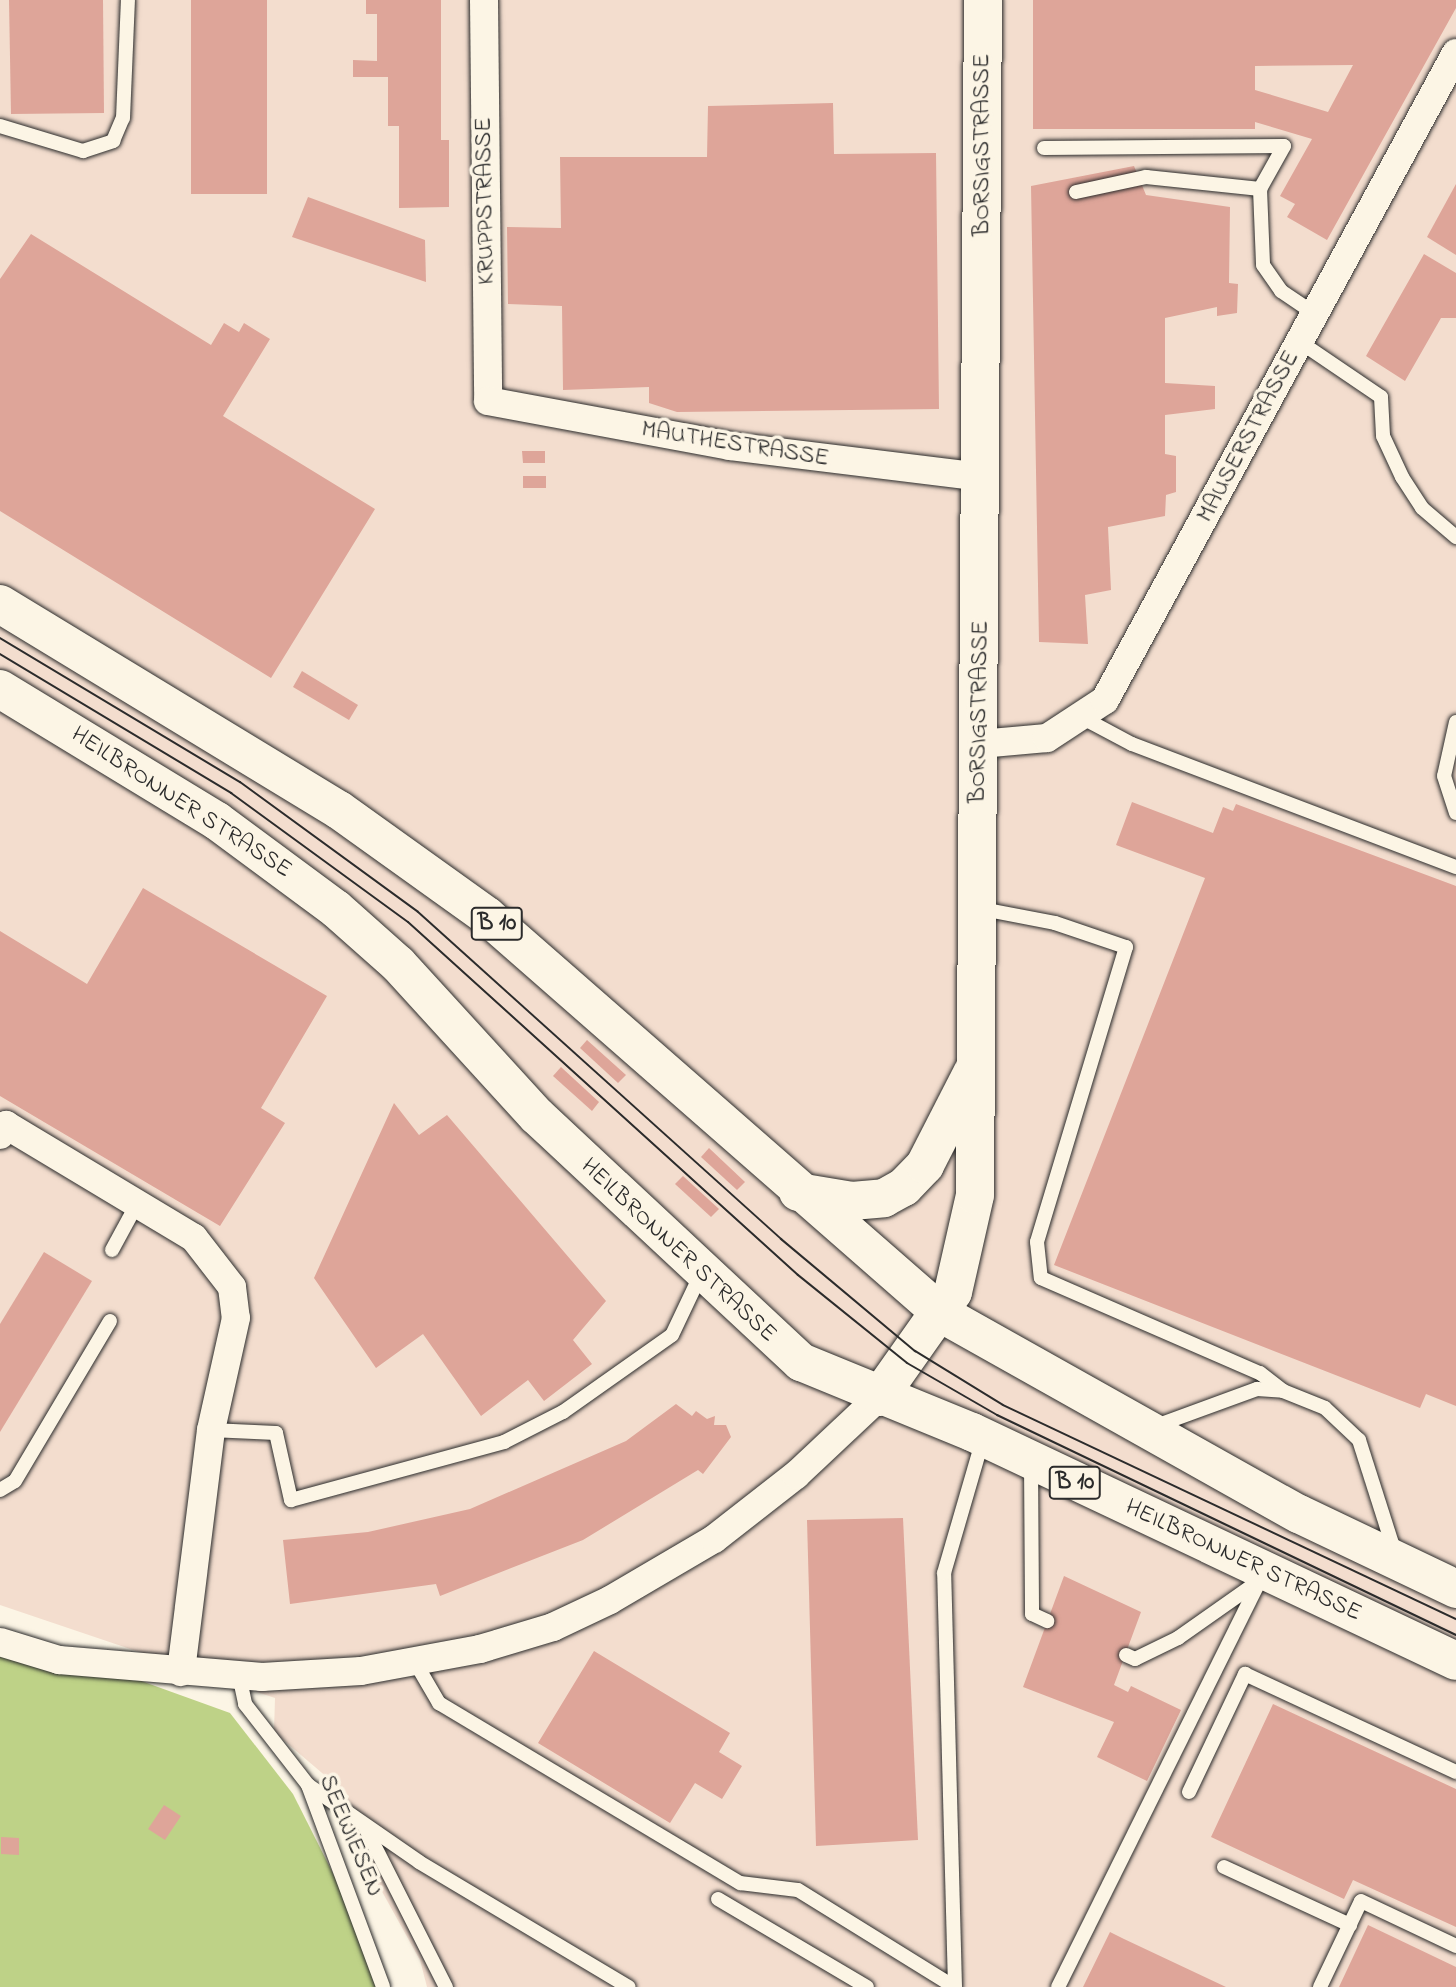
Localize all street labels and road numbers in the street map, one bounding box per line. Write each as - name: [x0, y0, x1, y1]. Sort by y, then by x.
- street label: BORSIGSTRASSE: [969, 54, 997, 236]
- street label: KRUPPSTRASSE: [470, 117, 502, 285]
- street label: MAUSERSTRASSE: [1192, 346, 1306, 528]
- street label: MAUTHESTRASSE: [639, 416, 831, 474]
- street label: BORSIGSTRASSE: [964, 621, 996, 803]
- street label: HEILBRONNER STRASSE: [65, 721, 297, 885]
- road number: B 10: [471, 904, 523, 944]
- street label: HEILBRONNER STRASSE: [574, 1153, 782, 1349]
- road number: B 10: [1049, 1464, 1101, 1502]
- street label: HEILBRONNER STRASSE: [1120, 1494, 1366, 1628]
- street label: SEEWIESEN: [311, 1771, 389, 1901]

